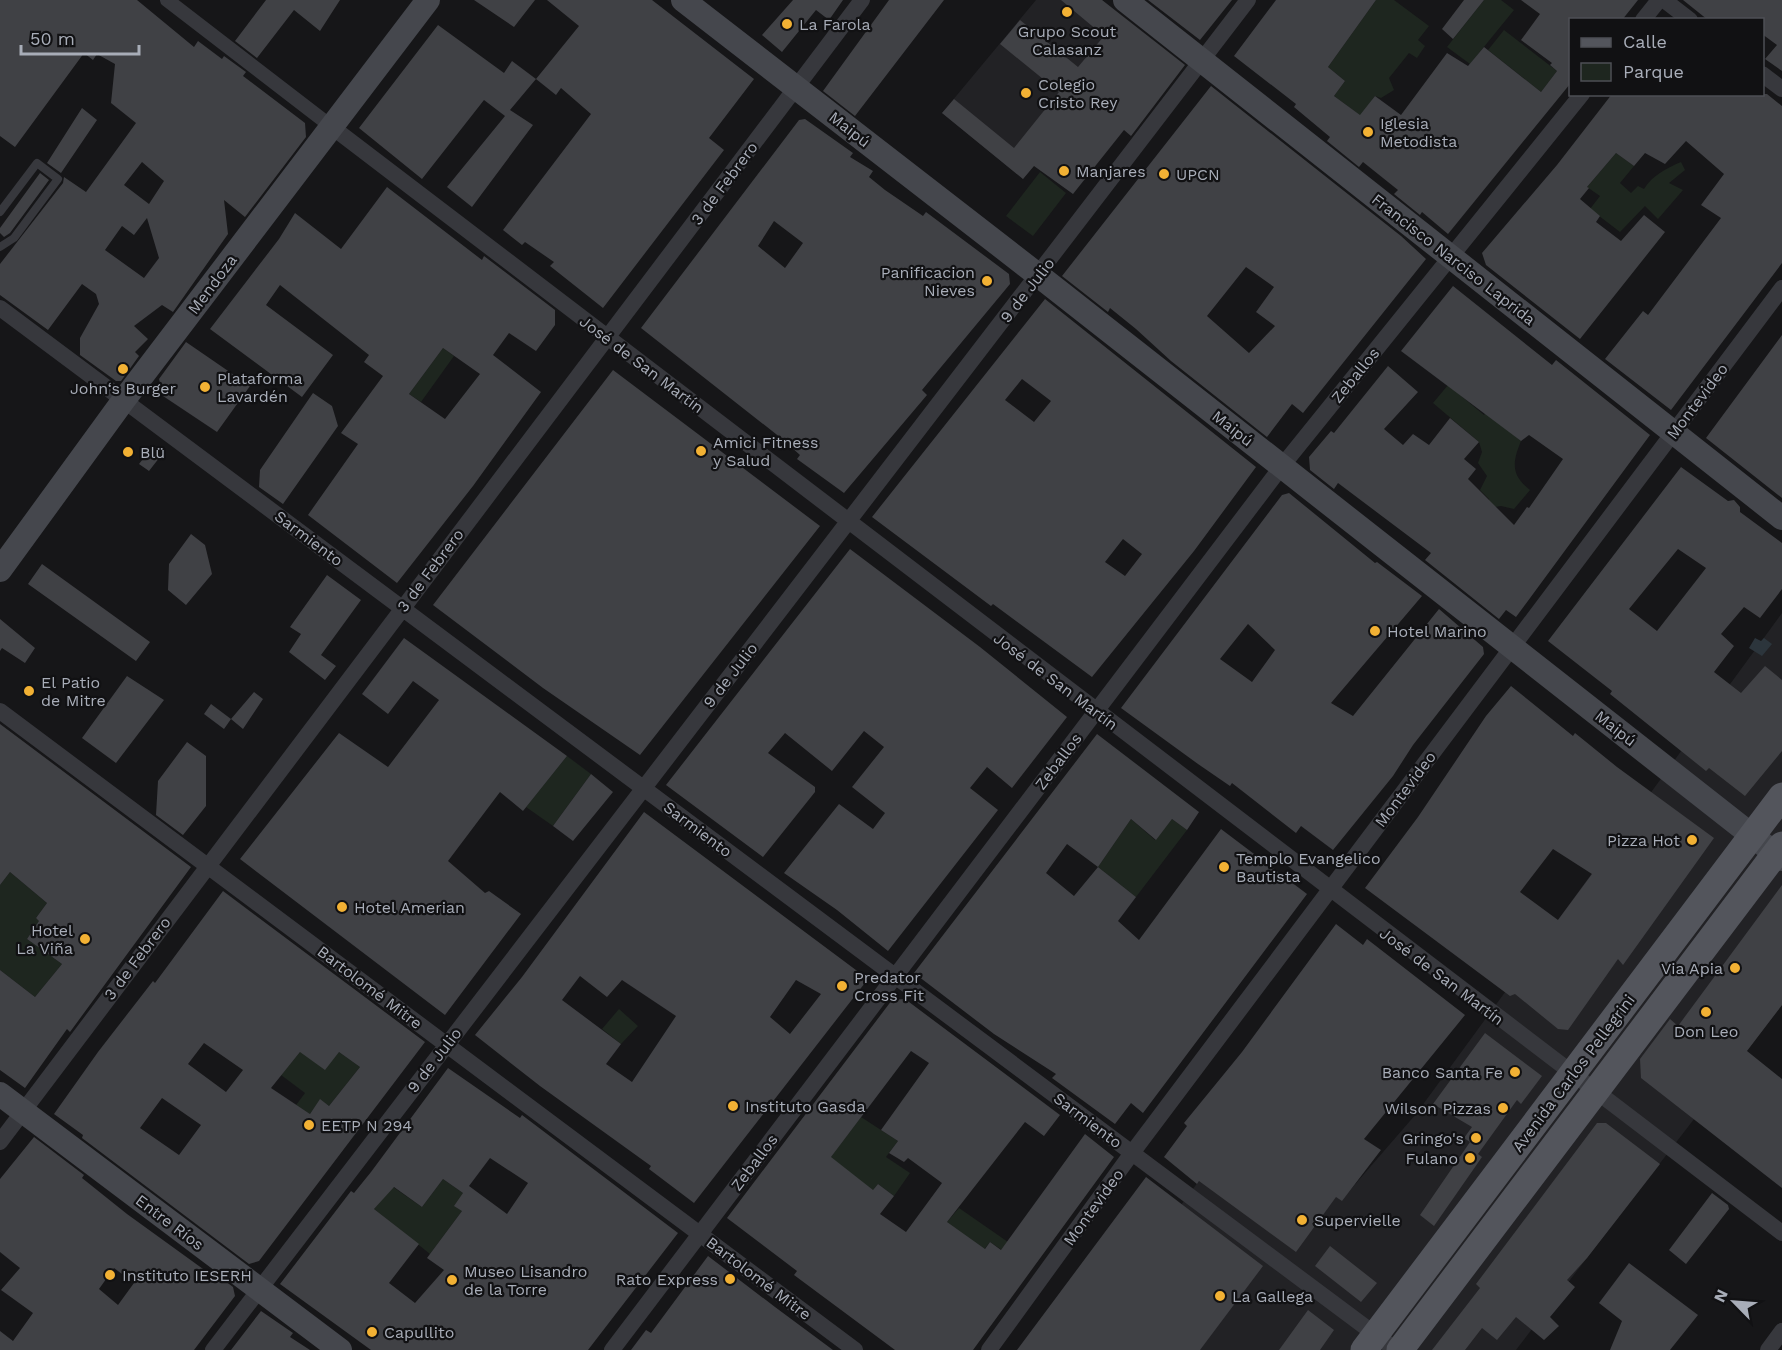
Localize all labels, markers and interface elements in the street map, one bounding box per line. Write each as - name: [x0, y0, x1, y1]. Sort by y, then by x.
- marker: Grupo Scout Calasanz: [1060, 5, 1074, 19]
- place label: La Farola: [799, 15, 871, 34]
- marker: La Farola: [780, 17, 794, 31]
- scale bar: [21, 18, 140, 56]
- legend: [1569, 18, 1764, 96]
- place label: Grupo Scout Calasanz: [1018, 22, 1117, 59]
- text: 50 m: [30, 28, 75, 49]
- text: Calle: [1623, 31, 1667, 52]
- text: Parque: [1623, 61, 1684, 82]
- place label: Colegio Cristo Rey: [1038, 75, 1118, 112]
- marker: Colegio Cristo Rey: [1019, 86, 1033, 100]
- street label: Maipú: [825, 108, 874, 151]
- place label: Iglesia Metodista: [1380, 114, 1457, 151]
- marker: Iglesia Metodista: [1361, 125, 1375, 139]
- street label: 3 de Febrero: [687, 138, 762, 229]
- place label: Manjares: [1076, 162, 1146, 181]
- marker: Manjares: [1057, 164, 1071, 178]
- place label: UPCN: [1176, 165, 1220, 184]
- marker: UPCN: [1157, 167, 1171, 181]
- street label: Francisco Narciso Laprida: [1368, 190, 1539, 329]
- street label: Mendoza: [184, 251, 241, 318]
- street label: 9 de Julio: [996, 254, 1059, 327]
- place label: Panificacion Nieves: [881, 263, 975, 300]
- marker: Panificacion Nieves: [980, 274, 994, 288]
- street label: José de San Martín: [576, 312, 707, 417]
- street label: Zeballos: [1327, 344, 1383, 407]
- street label: Montevideo: [1663, 360, 1732, 443]
- marker: John‘s Burger: [116, 362, 130, 376]
- place label: Plataforma Lavardén: [217, 369, 303, 406]
- place label: John‘s Burger: [70, 379, 177, 398]
- marker: Plataforma Lavardén: [198, 380, 212, 394]
- street label: Maipú: [1208, 407, 1257, 450]
- place label: Amici Fitness y Salud: [713, 433, 818, 470]
- place label: Blü: [140, 443, 165, 462]
- marker: Amici Fitness y Salud: [694, 444, 708, 458]
- marker: Blü: [121, 445, 135, 459]
- street label: Sarmiento: [271, 507, 347, 570]
- street label: 3 de Febrero: [393, 525, 468, 616]
- place label: Hotel Marino: [1387, 622, 1487, 641]
- marker: Hotel Marino: [1368, 624, 1382, 638]
- street label: José de San Martín: [990, 629, 1121, 734]
- street label: 9 de Julio: [699, 639, 762, 712]
- place label: El Patio de Mitre: [41, 673, 106, 710]
- marker: El Patio de Mitre: [22, 684, 36, 698]
- street label: Maipú: [1591, 707, 1640, 750]
- street label: Zeballos: [1031, 729, 1086, 793]
- street label: Montevideo: [1371, 748, 1440, 831]
- street label: Sarmiento: [660, 798, 736, 861]
- place label: Pizza Hot: [1607, 831, 1680, 850]
- marker: Pizza Hot: [1685, 833, 1699, 847]
- place label: Templo Evangelico Bautista: [1236, 849, 1381, 886]
- marker: Templo Evangelico Bautista: [1217, 860, 1231, 874]
- place label: Hotel Amerian: [354, 898, 465, 917]
- marker: Hotel Amerian: [335, 900, 349, 914]
- street label: 3 de Febrero: [100, 913, 175, 1004]
- place label: Hotel La Viña: [16, 921, 73, 958]
- street label: José de San Martín: [1376, 924, 1507, 1029]
- marker: Hotel La Viña: [78, 932, 92, 946]
- street label: Bartolomé Mitre: [313, 942, 426, 1033]
- place label: Via Apia: [1661, 959, 1723, 978]
- marker: Via Apia: [1728, 961, 1742, 975]
- place label: Predator Cross Fit: [854, 968, 924, 1005]
- marker: Predator Cross Fit: [835, 979, 849, 993]
- street label: Avenida Carlos Pellegrini: [1508, 991, 1639, 1156]
- marker: Don Leo: [1699, 1005, 1713, 1019]
- place label: Don Leo: [1674, 1022, 1738, 1041]
- street label: 9 de Julio: [403, 1024, 466, 1097]
- place label: Banco Santa Fe: [1382, 1063, 1503, 1082]
- marker: Banco Santa Fe: [1508, 1065, 1522, 1079]
- street label: Sarmiento: [1050, 1089, 1126, 1152]
- place label: Instituto Gasda: [745, 1097, 865, 1116]
- marker: Instituto Gasda: [726, 1099, 740, 1113]
- place label: Wilson Pizzas: [1384, 1099, 1491, 1118]
- marker: Wilson Pizzas: [1496, 1101, 1510, 1115]
- place label: EETP N 294: [321, 1116, 412, 1135]
- marker: EETP N 294: [302, 1118, 316, 1132]
- place label: Gringo's: [1402, 1129, 1464, 1148]
- street label: Zeballos: [727, 1130, 782, 1194]
- marker: Gringo's: [1469, 1131, 1483, 1145]
- place label: Fulano: [1406, 1149, 1458, 1168]
- marker: Fulano: [1463, 1151, 1477, 1165]
- street label: Montevideo: [1059, 1165, 1128, 1249]
- street label: Entre Ríos: [132, 1191, 208, 1254]
- place label: Supervielle: [1314, 1211, 1401, 1230]
- marker: Supervielle: [1295, 1213, 1309, 1227]
- street label: Bartolomé Mitre: [702, 1233, 815, 1324]
- place label: Museo Lisandro de la Torre: [464, 1262, 587, 1299]
- place label: Instituto IESERH: [122, 1266, 252, 1285]
- marker: Instituto IESERH: [103, 1268, 117, 1282]
- place label: Rato Express: [616, 1270, 718, 1289]
- marker: Rato Express: [723, 1272, 737, 1286]
- north arrow: [1704, 1272, 1764, 1332]
- marker: Museo Lisandro de la Torre: [445, 1273, 459, 1287]
- text: N: [1710, 1286, 1732, 1305]
- place label: La Gallega: [1232, 1287, 1313, 1306]
- marker: La Gallega: [1213, 1289, 1227, 1303]
- place label: Capullito: [384, 1323, 454, 1342]
- marker: Capullito: [365, 1325, 379, 1339]

